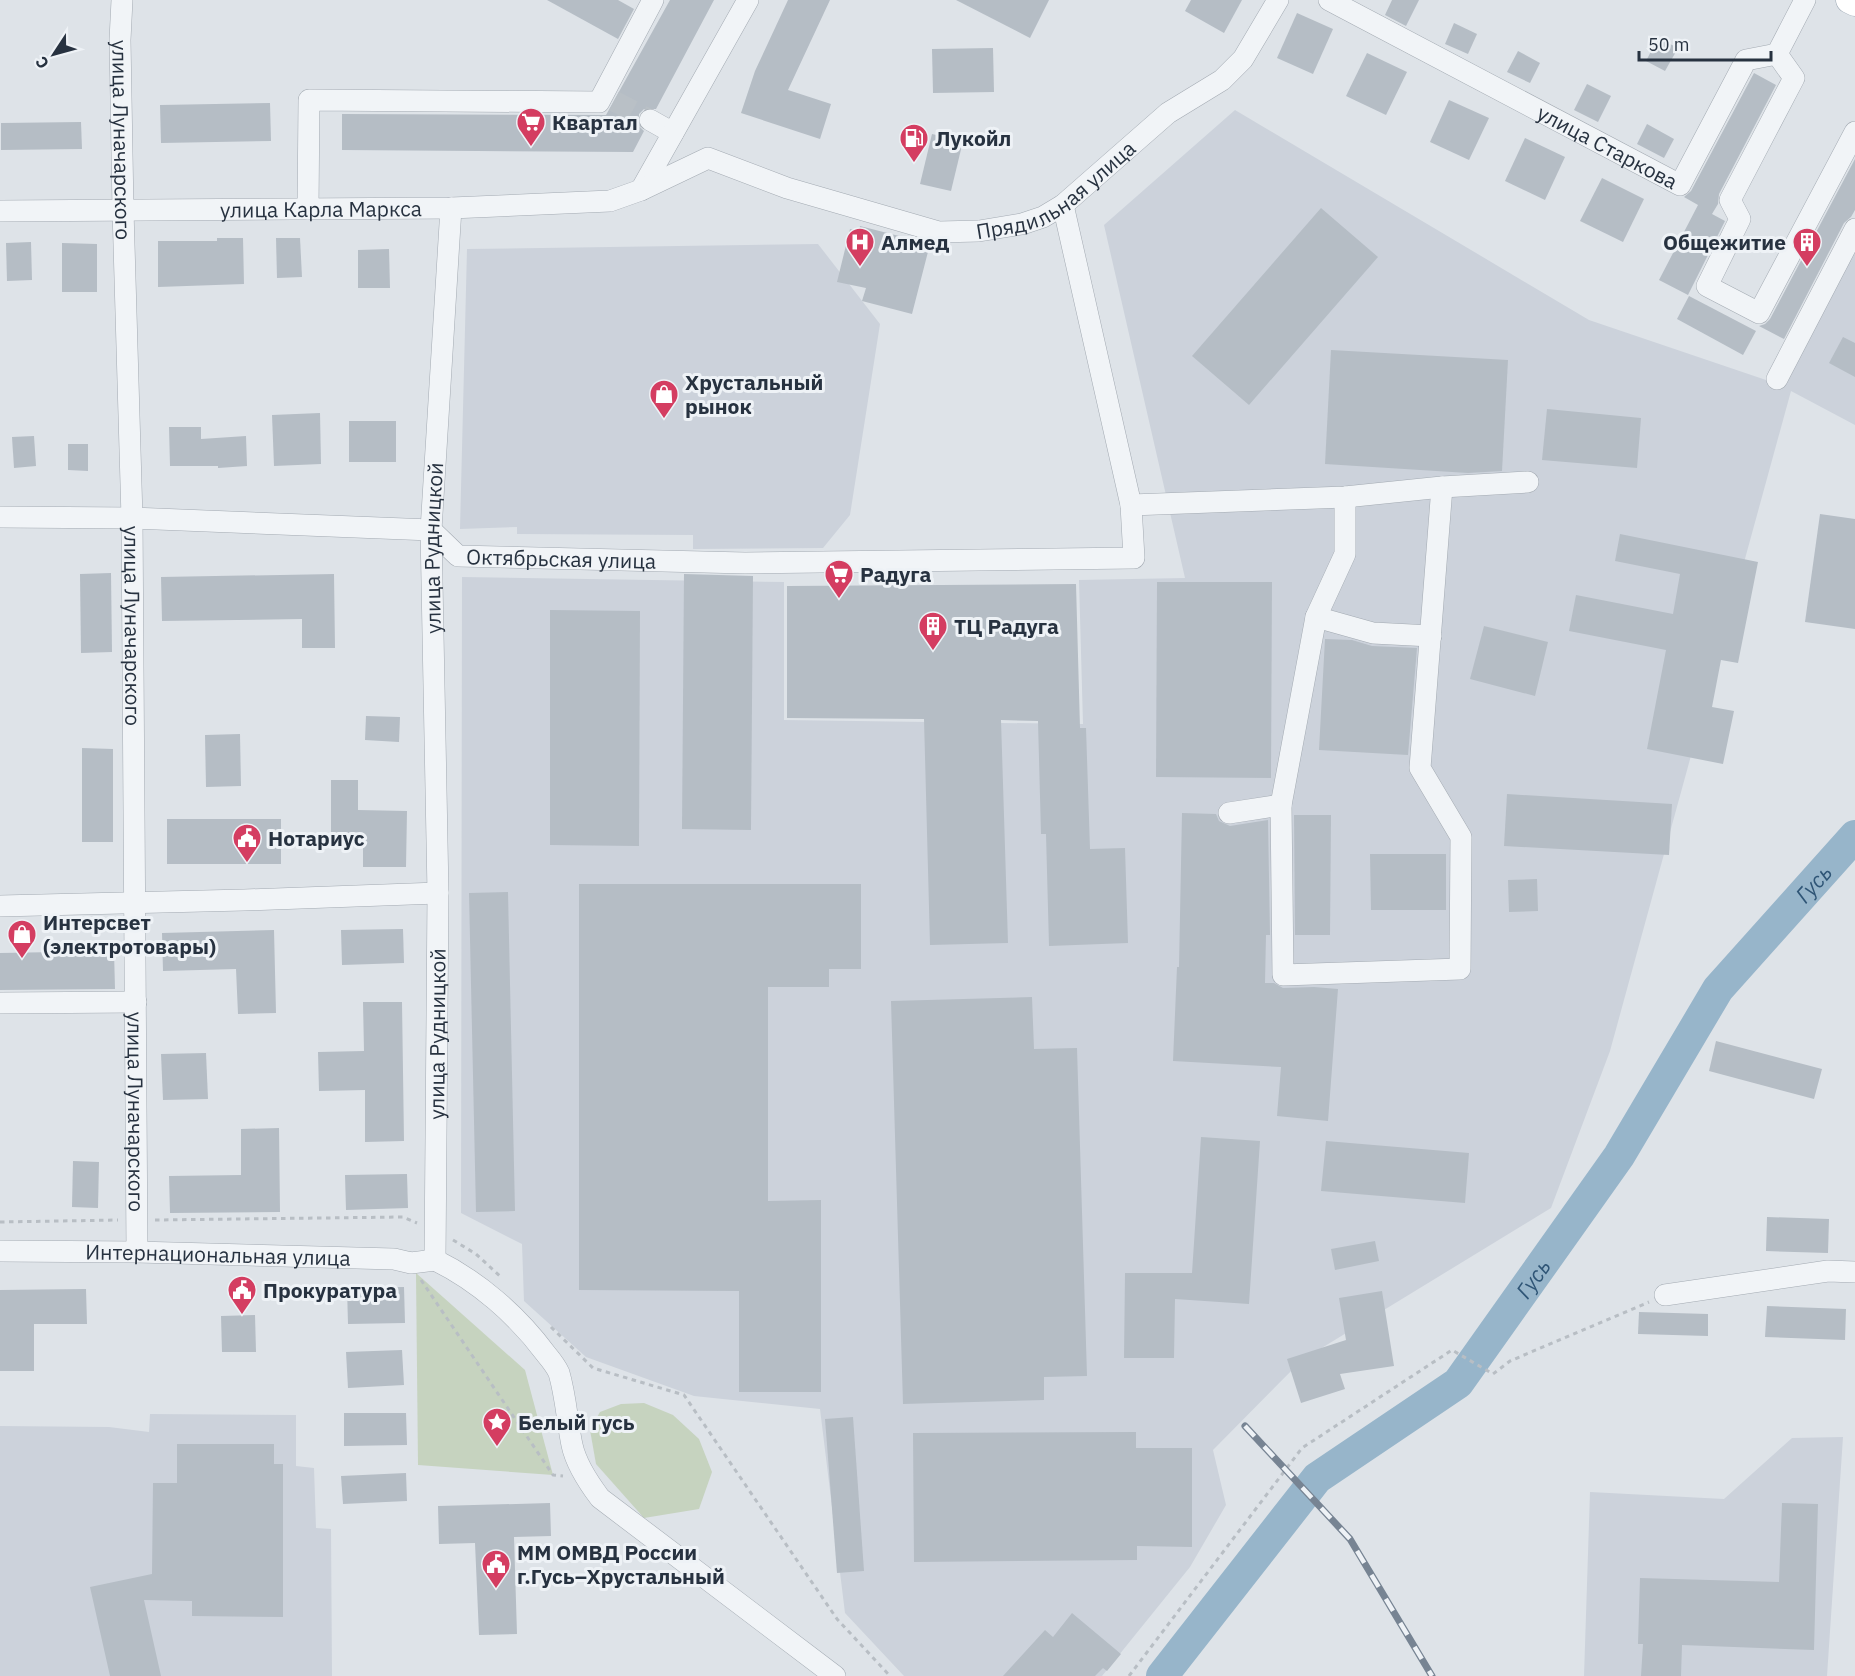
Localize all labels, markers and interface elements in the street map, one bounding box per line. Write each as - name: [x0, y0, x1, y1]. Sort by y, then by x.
- north arrow: [24, 24, 84, 84]
- scale bar: [1639, 24, 1771, 62]
- text: 50 m: [1648, 33, 1690, 56]
- street label: улица Луначарского: [106, 40, 138, 240]
- text: С: [31, 53, 53, 73]
- street label: улица Старкова: [1533, 98, 1683, 195]
- supermarket icon: Квартал: [515, 106, 547, 148]
- place label: Квартал: [552, 108, 638, 136]
- fuel station icon: Лукойл: [898, 122, 930, 164]
- place label: Лукойл: [935, 124, 1011, 152]
- street label: Прядильная улица: [974, 134, 1141, 245]
- street label: улица Карла Маркса: [220, 194, 422, 224]
- hospital icon: Алмед: [844, 226, 876, 268]
- building icon: Общежитие: [1791, 226, 1823, 268]
- place label: Алмед: [881, 228, 949, 256]
- place label: Общежитие: [1663, 228, 1786, 256]
- place label: Хрустальный рынок: [685, 368, 823, 420]
- shop icon: Хрустальный рынок: [648, 378, 680, 420]
- street label: улица Рудницкой: [417, 462, 449, 634]
- street label: улица Луначарского: [118, 526, 147, 726]
- street label: Октябрьская улица: [466, 542, 657, 575]
- supermarket icon: Радуга: [823, 558, 855, 600]
- place label: Радуга: [860, 560, 932, 588]
- building icon: ТЦ Радуга: [917, 610, 949, 652]
- place label: ТЦ Радуга: [954, 612, 1059, 640]
- public building icon: Нотариус: [231, 822, 263, 864]
- place label: Нотариус: [268, 824, 365, 852]
- water label: Гусь: [1788, 858, 1838, 909]
- place label: Интерсвет (электротовары): [43, 908, 216, 960]
- shop icon: Интерсвет (электротовары): [6, 918, 38, 960]
- street label: улица Рудницкой: [422, 948, 452, 1120]
- street label: улица Луначарского: [121, 1012, 151, 1212]
- street label: Интернациональная улица: [85, 1238, 351, 1272]
- water label: Гусь: [1508, 1253, 1556, 1304]
- public building icon: Прокуратура: [226, 1274, 258, 1316]
- place label: Прокуратура: [263, 1276, 397, 1304]
- place icon: Белый гусь: [481, 1406, 513, 1448]
- place label: Белый гусь: [518, 1408, 635, 1436]
- place label: ММ ОМВД России г.Гусь–Хрустальный: [517, 1538, 725, 1590]
- public building icon: ММ ОМВД России г.Гусь–Хрустальный: [480, 1548, 512, 1590]

